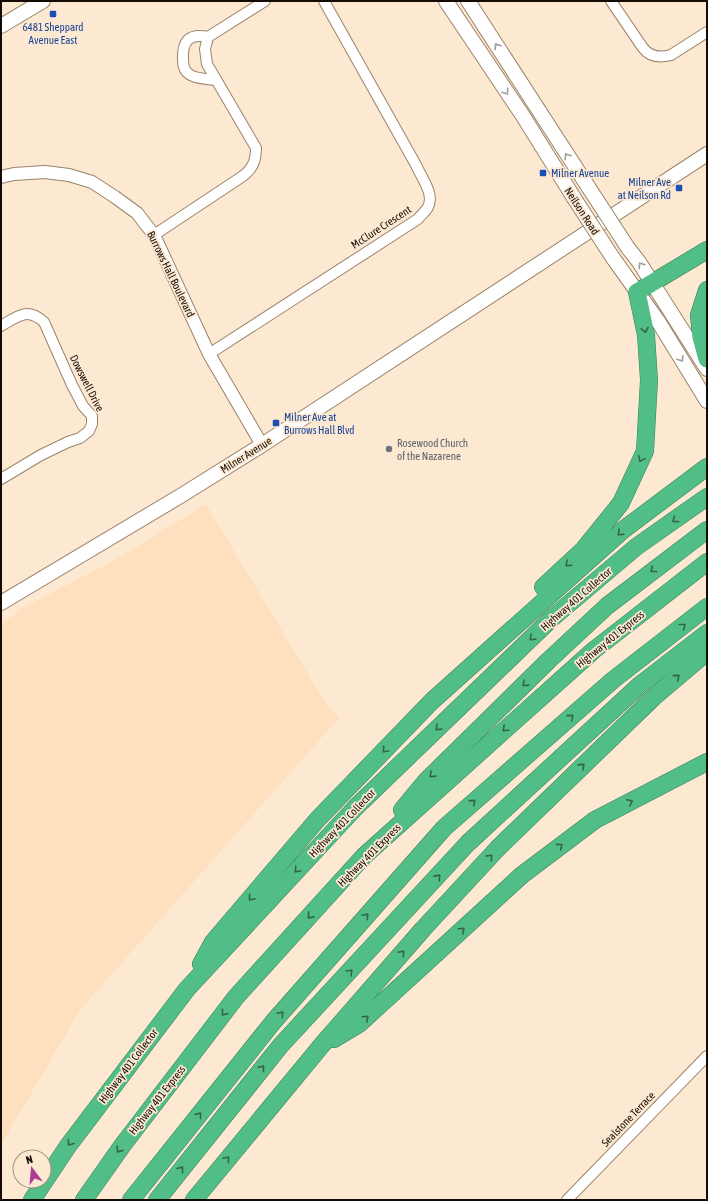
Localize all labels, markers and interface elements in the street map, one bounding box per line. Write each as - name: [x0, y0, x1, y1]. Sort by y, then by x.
- marker: 6481 Sheppard Avenue East: [48, 9, 58, 19]
- place label: 6481 Sheppard Avenue East: [22, 21, 84, 46]
- one-way arrow: [494, 43, 502, 50]
- one-way arrow: [501, 88, 509, 95]
- one-way arrow: [564, 153, 572, 160]
- place label: Milner Avenue: [551, 167, 609, 179]
- marker: Milner Avenue: [538, 168, 548, 178]
- place label: Milner Ave at Neilson Rd: [618, 176, 671, 201]
- marker: Milner Ave at Neilson Rd: [674, 183, 684, 193]
- street label: Neilson Road: [562, 185, 602, 237]
- street label: McClure Crescent: [349, 203, 413, 251]
- street label: Burrows Hall Boulevard: [145, 229, 197, 319]
- one-way arrow: [638, 262, 646, 269]
- one-way arrow: [640, 327, 648, 333]
- street label: Dowswell Drive: [68, 353, 106, 413]
- one-way arrow: [677, 355, 684, 362]
- place label: Milner Ave at Burrows Hall Blvd: [284, 411, 355, 436]
- marker: Milner Ave at Burrows Hall Blvd: [271, 418, 281, 428]
- street label: Milner Avenue: [218, 434, 274, 476]
- place label: Rosewood Church of the Nazarene: [397, 437, 468, 462]
- marker: Rosewood Church of the Nazarene: [384, 444, 394, 454]
- one-way arrow: [638, 454, 646, 462]
- one-way arrow: [673, 515, 680, 522]
- one-way arrow: [617, 528, 625, 536]
- one-way arrow: [565, 559, 572, 566]
- street label: Highway 401 Collector: [538, 564, 614, 633]
- one-way arrow: [651, 565, 658, 572]
- street label: Highway 401 Express: [574, 608, 646, 670]
- one-way arrow: [678, 624, 685, 631]
- one-way arrow: [529, 633, 537, 641]
- one-way arrow: [673, 675, 680, 682]
- one-way arrow: [522, 679, 530, 687]
- one-way arrow: [566, 714, 574, 721]
- one-way arrow: [435, 723, 443, 731]
- one-way arrow: [502, 725, 509, 732]
- one-way arrow: [382, 745, 390, 753]
- one-way arrow: [577, 763, 585, 771]
- one-way arrow: [429, 770, 437, 778]
- street label: Highway 401 Collector: [306, 786, 378, 860]
- one-way arrow: [626, 799, 633, 807]
- one-way arrow: [468, 800, 476, 807]
- street label: Highway 401 Express: [335, 821, 403, 889]
- one-way arrow: [556, 843, 563, 850]
- one-way arrow: [485, 854, 492, 862]
- one-way arrow: [295, 865, 302, 873]
- one-way arrow: [433, 874, 440, 881]
- one-way arrow: [248, 893, 255, 900]
- one-way arrow: [307, 911, 314, 919]
- one-way arrow: [362, 913, 369, 921]
- one-way arrow: [457, 928, 464, 935]
- one-way arrow: [398, 951, 405, 958]
- one-way arrow: [345, 969, 352, 977]
- one-way arrow: [221, 1009, 228, 1016]
- one-way arrow: [276, 1011, 283, 1018]
- one-way arrow: [361, 1015, 369, 1022]
- street label: Highway 401 Collector: [96, 1026, 160, 1106]
- street label: Highway 401 Express: [126, 1063, 188, 1137]
- one-way arrow: [258, 1065, 265, 1073]
- street label: Sealstone Terrace: [599, 1089, 657, 1149]
- one-way arrow: [194, 1112, 201, 1119]
- one-way arrow: [68, 1138, 75, 1145]
- one-way arrow: [117, 1145, 124, 1152]
- north arrow: [12, 1149, 52, 1189]
- text: N: [24, 1153, 34, 1166]
- one-way arrow: [223, 1157, 230, 1164]
- one-way arrow: [176, 1167, 183, 1174]

